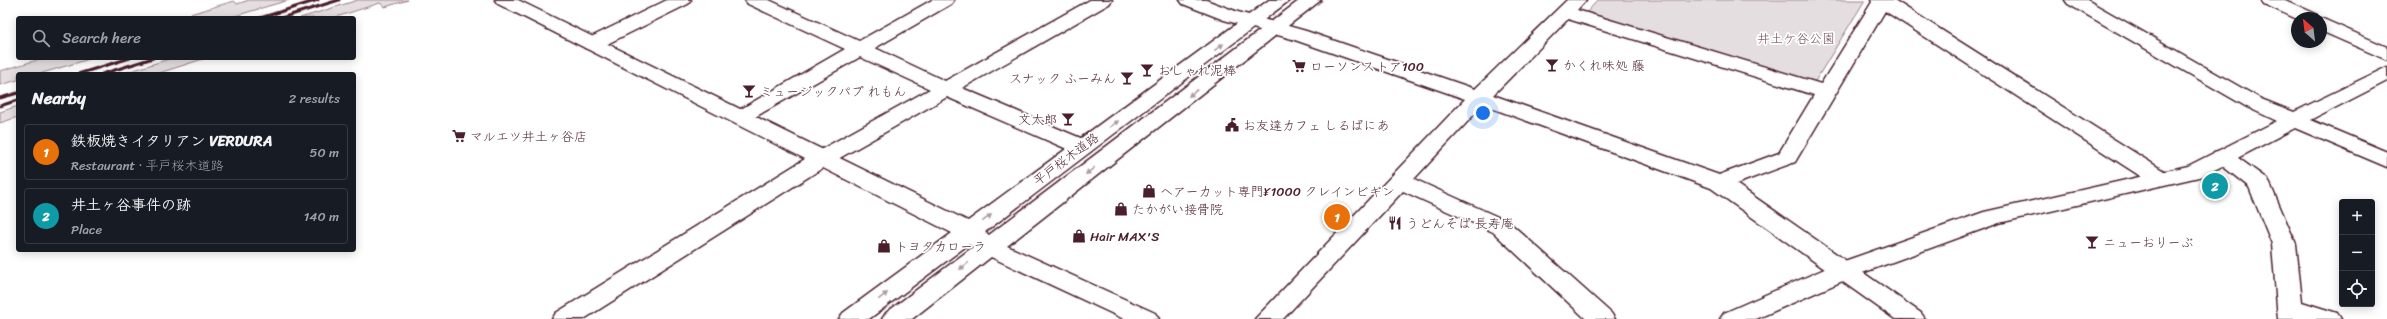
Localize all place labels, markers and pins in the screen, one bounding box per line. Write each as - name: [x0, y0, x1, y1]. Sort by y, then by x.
- place label: かくれ味処 藤: [1563, 54, 1644, 77]
- place label: ローソンストア100: [1310, 55, 1424, 78]
- bar icon: かくれ味処 藤: [1544, 57, 1560, 73]
- supermarket icon: ローソンストア100: [1291, 58, 1307, 74]
- place label: おしゃれ泥棒: [1158, 59, 1236, 82]
- bar icon: おしゃれ泥棒: [1139, 62, 1155, 78]
- place label: スナック ふーみん: [1009, 67, 1116, 90]
- bar icon: スナック ふーみん: [1119, 70, 1135, 86]
- place label: ミュージックパブ れもん: [760, 80, 906, 103]
- bar icon: ミュージックパブ れもん: [741, 83, 757, 99]
- place label: 文太郎: [1018, 108, 1057, 131]
- bar icon: 文太郎: [1060, 111, 1076, 127]
- place label: お友達カフェ しるばにあ: [1243, 114, 1389, 137]
- public building icon: お友達カフェ しるばにあ: [1224, 117, 1240, 133]
- place label: マルエツ井土ヶ谷店: [470, 125, 587, 148]
- supermarket icon: マルエツ井土ヶ谷店: [451, 128, 467, 144]
- pin: 2: [2202, 171, 2228, 201]
- place label: ヘアーカット専門¥1000 クレインビギン: [1160, 180, 1395, 203]
- shop icon: ヘアーカット専門¥1000 クレインビギン: [1141, 183, 1157, 199]
- place label: たかがい接骨院: [1132, 198, 1223, 221]
- shop icon: たかがい接骨院: [1113, 201, 1129, 217]
- pin: 1: [1324, 202, 1350, 232]
- place label: うどんそば 長寿庵: [1406, 212, 1514, 235]
- restaurant icon: うどんそば 長寿庵: [1387, 215, 1403, 231]
- place label: Hair MAX'S: [1090, 225, 1159, 248]
- shop icon: Hair MAX'S: [1071, 228, 1087, 244]
- place label: ニューおりーぶ: [2103, 231, 2194, 254]
- bar icon: ニューおりーぶ: [2084, 234, 2100, 250]
- place label: トヨタカローラ: [895, 235, 986, 258]
- shop icon: トヨタカローラ: [876, 238, 892, 254]

